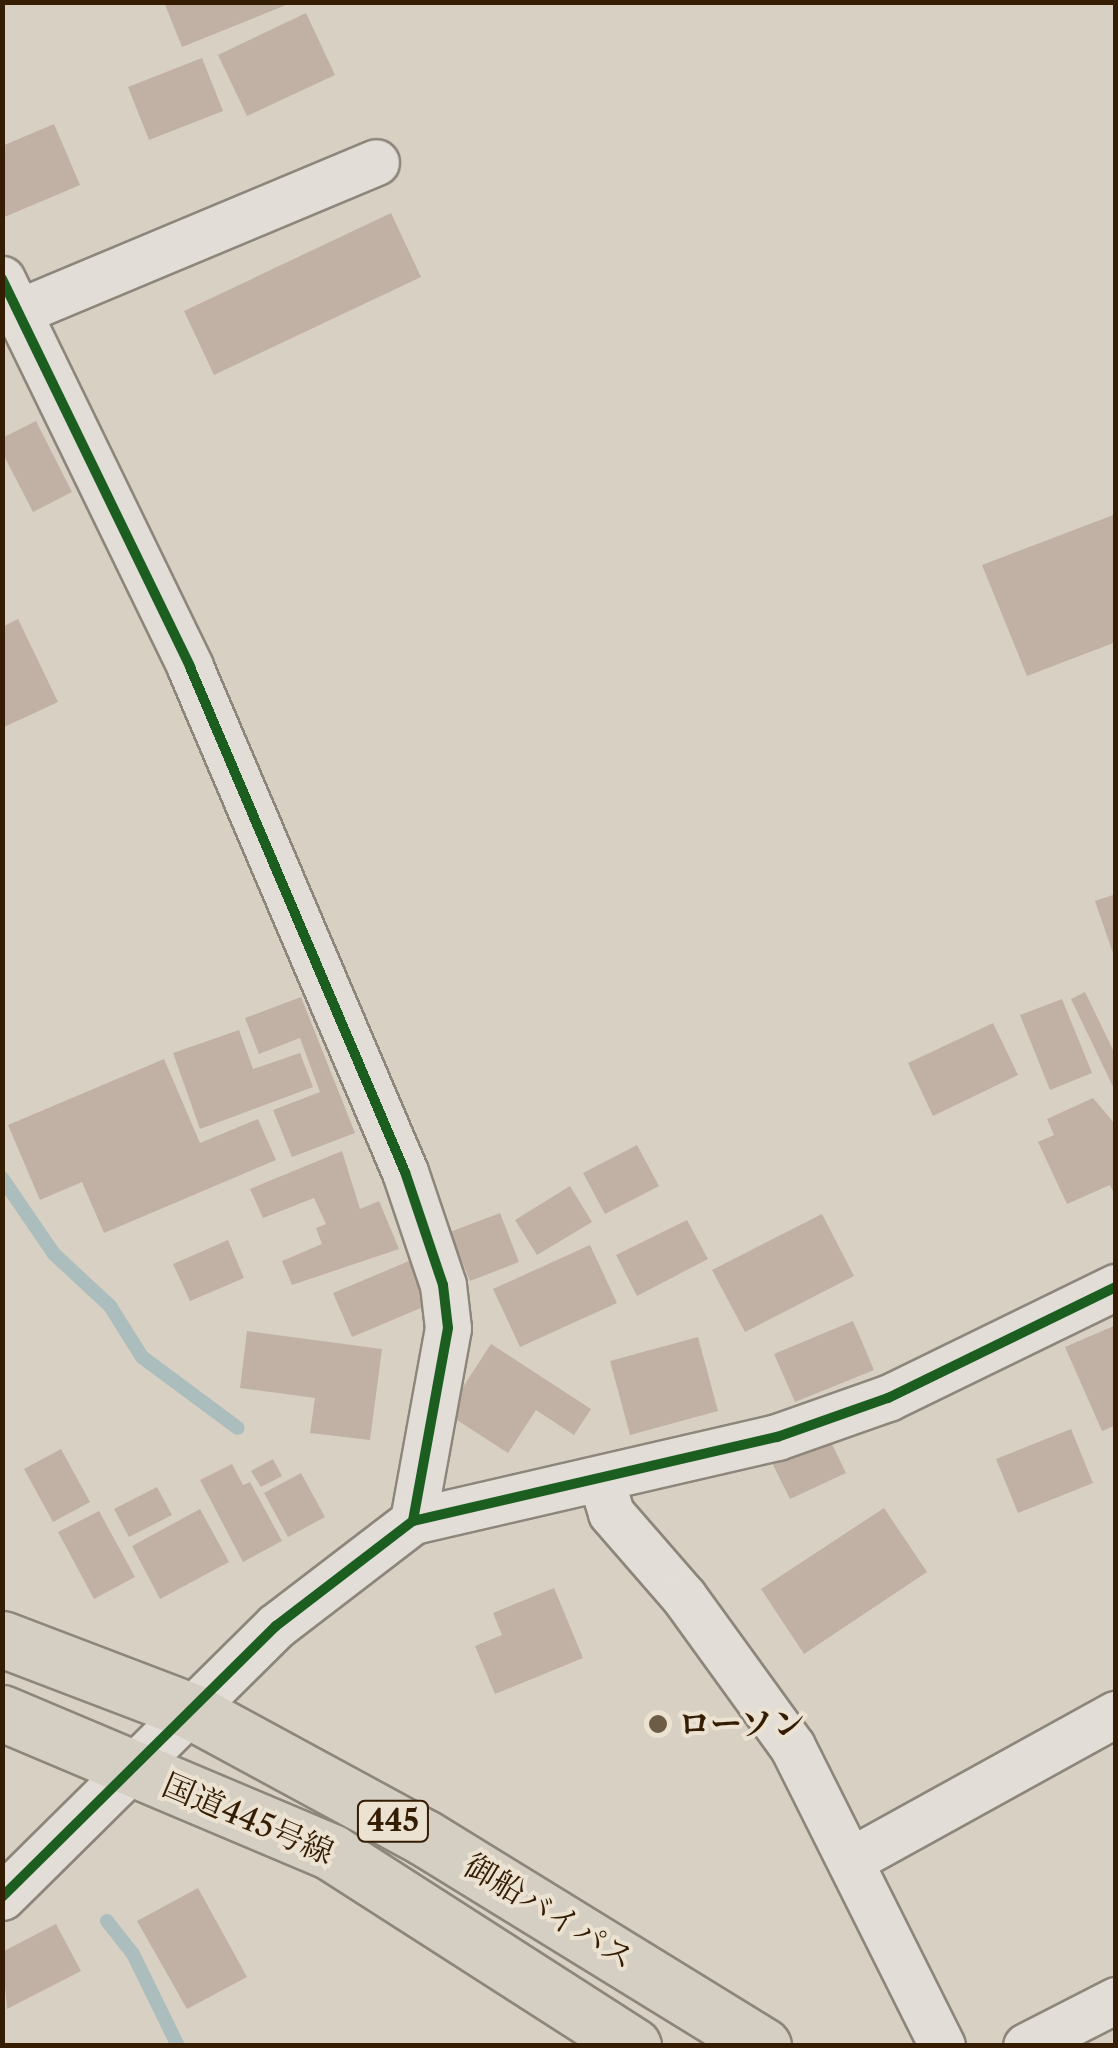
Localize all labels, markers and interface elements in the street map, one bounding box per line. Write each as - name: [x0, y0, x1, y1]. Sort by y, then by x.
- place label: ローソン: [678, 1705, 806, 1743]
- marker: ローソン: [647, 1713, 669, 1735]
- street label: 国道445号線: [157, 1766, 339, 1872]
- road number: 445: [356, 1796, 430, 1846]
- street label: 御船バイパス: [457, 1846, 641, 1978]

